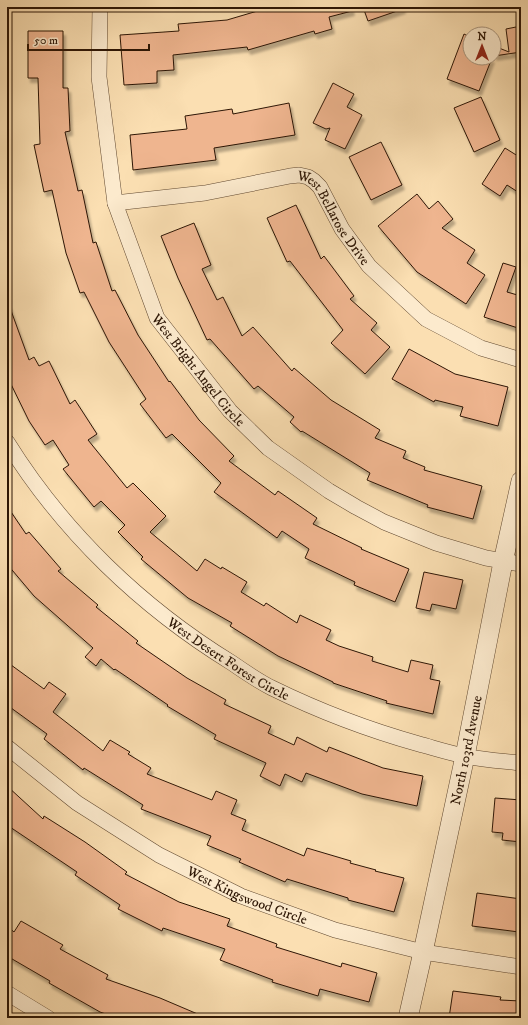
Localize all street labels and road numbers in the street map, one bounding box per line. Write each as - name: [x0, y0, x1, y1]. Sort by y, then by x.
- street label: West Bellarose Drive: [295, 167, 374, 269]
- street label: West Bright Angel Circle: [147, 310, 249, 431]
- street label: West Desert Forest Circle: [163, 613, 292, 705]
- street label: North 103rd Avenue: [447, 694, 487, 807]
- street label: West Kingswood Circle: [183, 862, 310, 929]

